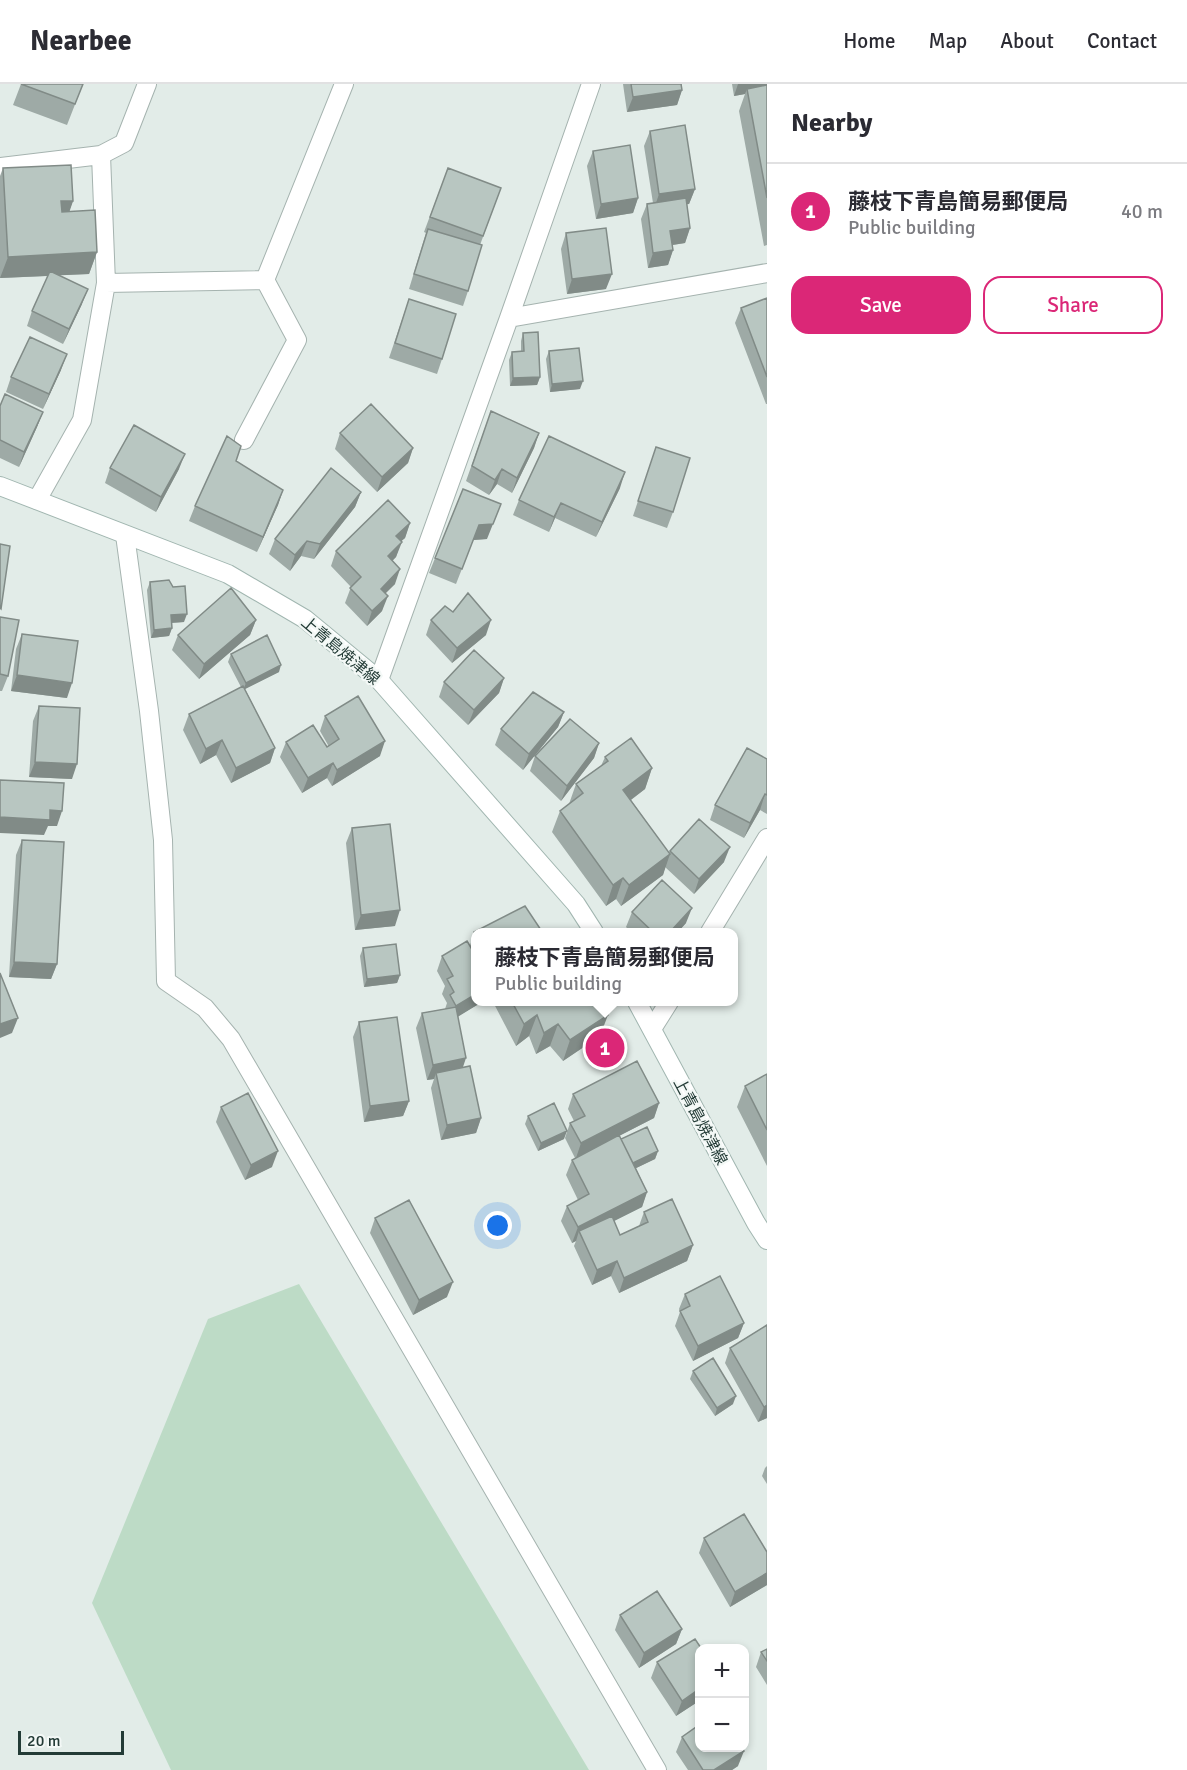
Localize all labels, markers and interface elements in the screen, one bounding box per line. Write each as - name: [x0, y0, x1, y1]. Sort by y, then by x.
- text: Nearbee: [30, 24, 132, 58]
- text: Home: [843, 28, 896, 54]
- text: Map: [929, 28, 967, 54]
- text: About: [1000, 28, 1054, 54]
- text: Contact: [1087, 28, 1157, 54]
- text: Nearby: [791, 107, 872, 139]
- text: 藤枝下青島簡易郵便局: [848, 188, 1068, 215]
- text: 1: [805, 199, 816, 224]
- text: 40 m: [1121, 199, 1163, 224]
- text: Public building: [848, 215, 976, 240]
- button: Save: [791, 276, 971, 334]
- button: Share: [983, 276, 1163, 334]
- street label: 上青島焼津線: [297, 612, 384, 689]
- popup: [471, 928, 738, 1006]
- text: 藤枝下青島簡易郵便局: [494, 944, 715, 971]
- text: Public building: [494, 971, 622, 996]
- pin: 1: [586, 1026, 624, 1070]
- street label: 上青島焼津線: [669, 1074, 731, 1169]
- your location: [483, 1211, 512, 1240]
- map controls: [695, 1644, 749, 1752]
- button: +: [695, 1644, 749, 1698]
- button: −: [695, 1698, 749, 1752]
- scale bar: [18, 1728, 124, 1756]
- text: 20 m: [27, 1731, 61, 1751]

